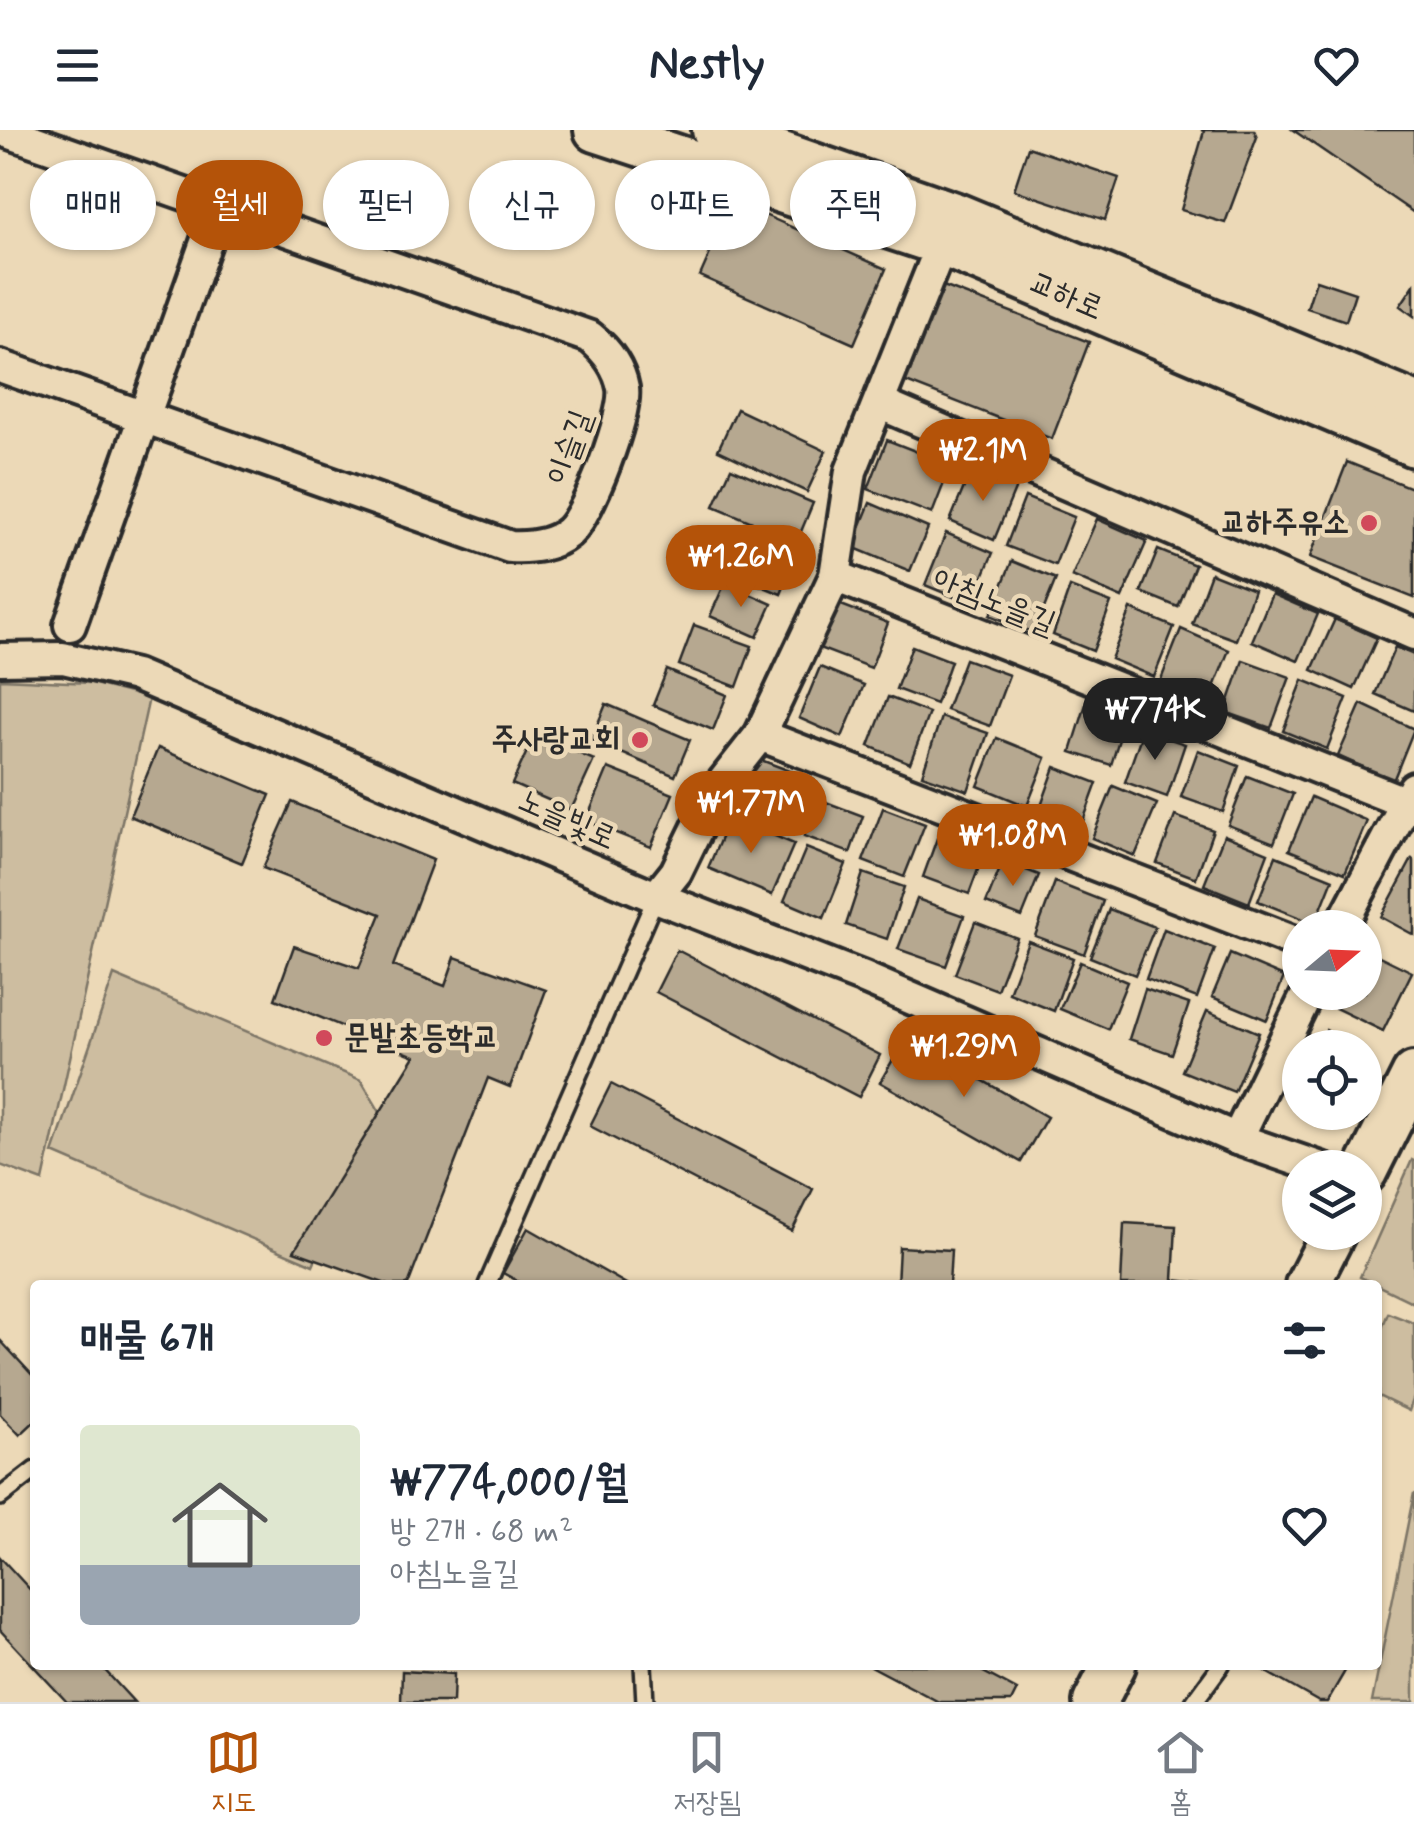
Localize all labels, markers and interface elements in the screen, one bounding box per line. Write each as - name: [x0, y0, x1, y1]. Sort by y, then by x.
- text: Nestly: [649, 36, 765, 95]
- icon: menu: [50, 38, 105, 93]
- icon: heart: [1309, 38, 1364, 93]
- chip: 매매: [30, 160, 156, 250]
- chip: 월세: [176, 160, 303, 250]
- chip: 필터: [323, 160, 449, 250]
- chip: 신규: [469, 160, 595, 250]
- chip: 아파트: [615, 160, 770, 250]
- chip: 주택: [790, 160, 916, 250]
- street label: 교하로: [1022, 262, 1110, 330]
- street label: 이슬길: [537, 405, 603, 491]
- pin: ₩2.1M: [913, 419, 1053, 504]
- text: ₩2.1M: [939, 430, 1027, 472]
- place label: 교하주유소: [1220, 502, 1349, 544]
- marker: 교하주유소: [1358, 512, 1380, 534]
- pin: ₩1.26M: [660, 525, 822, 610]
- text: ₩1.26M: [688, 536, 794, 578]
- street label: 아침노을길: [926, 558, 1062, 646]
- pin: ₩774K: [1085, 678, 1225, 763]
- text: ₩774K: [1105, 689, 1205, 731]
- place label: 주사랑교회: [491, 719, 620, 761]
- marker: 주사랑교회: [629, 729, 651, 751]
- pin: ₩1.77M: [670, 771, 832, 856]
- street label: 노을빛로: [511, 780, 623, 860]
- text: ₩1.77M: [697, 782, 805, 824]
- pin: ₩1.08M: [932, 804, 1094, 889]
- text: ₩1.08M: [959, 815, 1067, 857]
- north arrow: [1282, 910, 1382, 1010]
- map controls: [1282, 910, 1382, 1250]
- pin: ₩1.29M: [883, 1015, 1045, 1100]
- place label: 문발초등학교: [344, 1017, 499, 1059]
- text: ₩1.29M: [910, 1026, 1018, 1068]
- marker: 문발초등학교: [313, 1027, 335, 1049]
- button: locate: [1282, 1030, 1382, 1130]
- button: layers: [1282, 1150, 1382, 1250]
- text: 매물 6개: [80, 1313, 214, 1368]
- icon: filters: [1277, 1313, 1332, 1368]
- text: ₩774,000/월: [390, 1456, 628, 1511]
- icon: home: [160, 1465, 280, 1585]
- icon: heart: [1277, 1498, 1332, 1553]
- text: 방 2개 · 68 m²: [390, 1511, 573, 1553]
- text: 아침노을길: [390, 1553, 519, 1595]
- tab: 지도: [206, 1725, 261, 1822]
- tab: 저장됨: [673, 1725, 741, 1822]
- tab: 홈: [1153, 1725, 1208, 1822]

